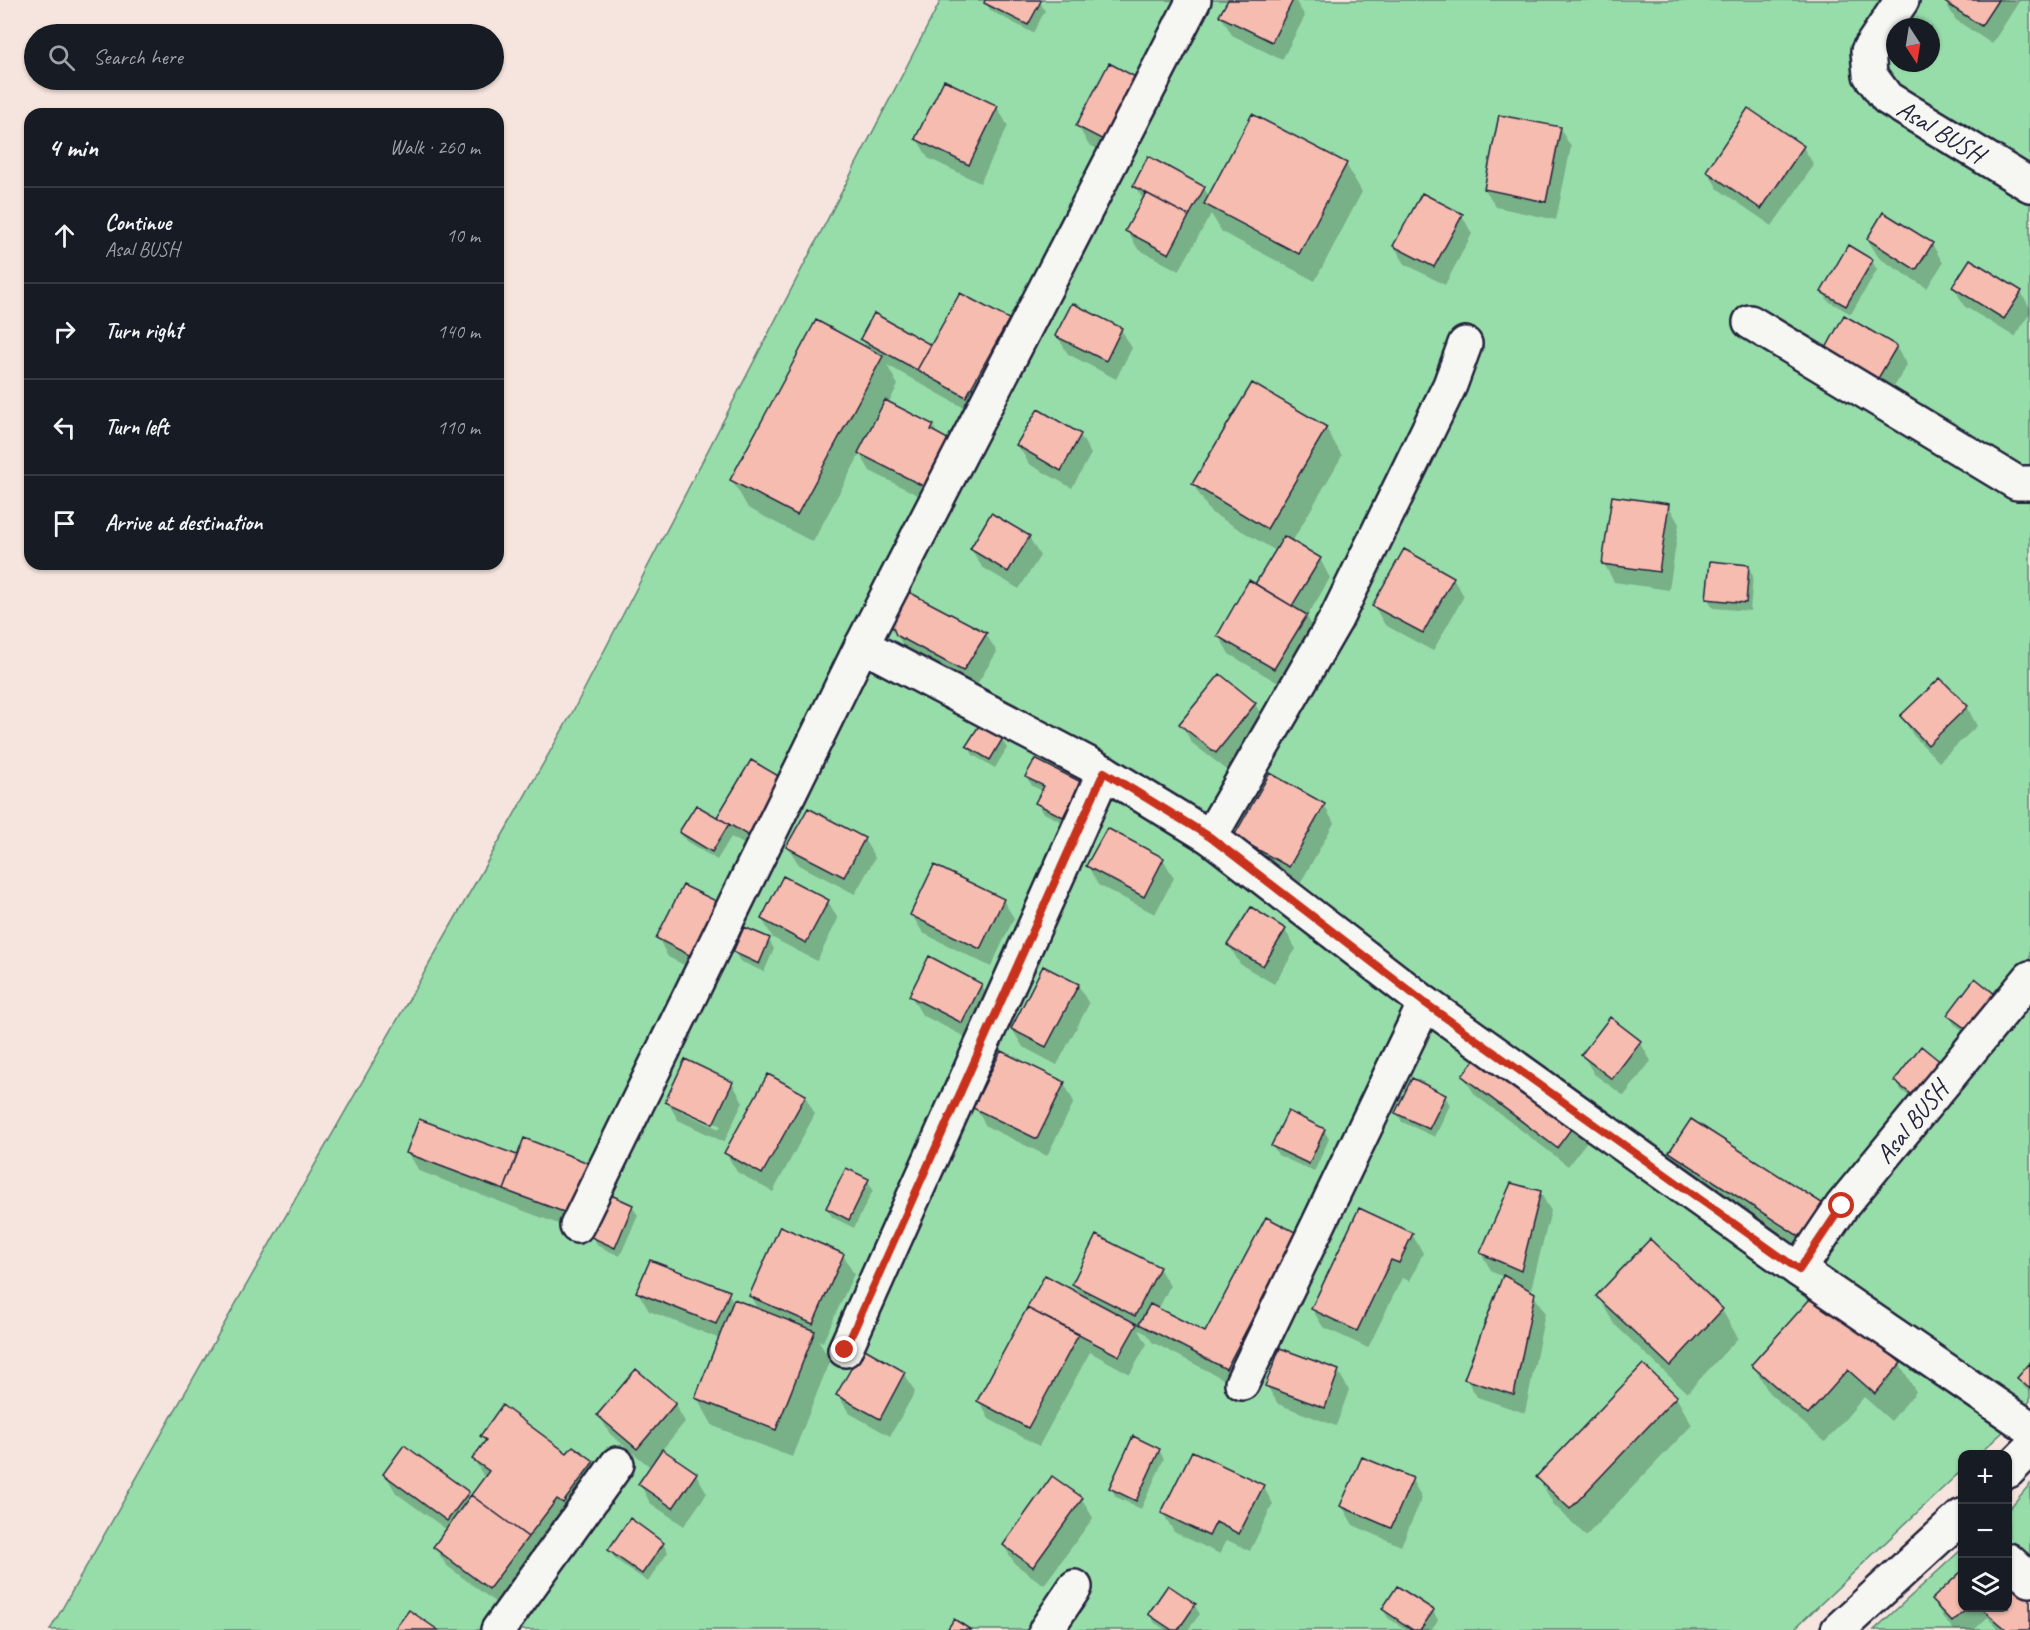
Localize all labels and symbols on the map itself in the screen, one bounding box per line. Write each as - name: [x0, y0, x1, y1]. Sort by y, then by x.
- north arrow: [1886, 18, 1940, 72]
- street label: Asal BUSH: [1891, 92, 1994, 172]
- street label: Asal BUSH: [1868, 1071, 1957, 1170]
- route start: [1828, 1192, 1854, 1218]
- route end: [831, 1336, 857, 1362]

